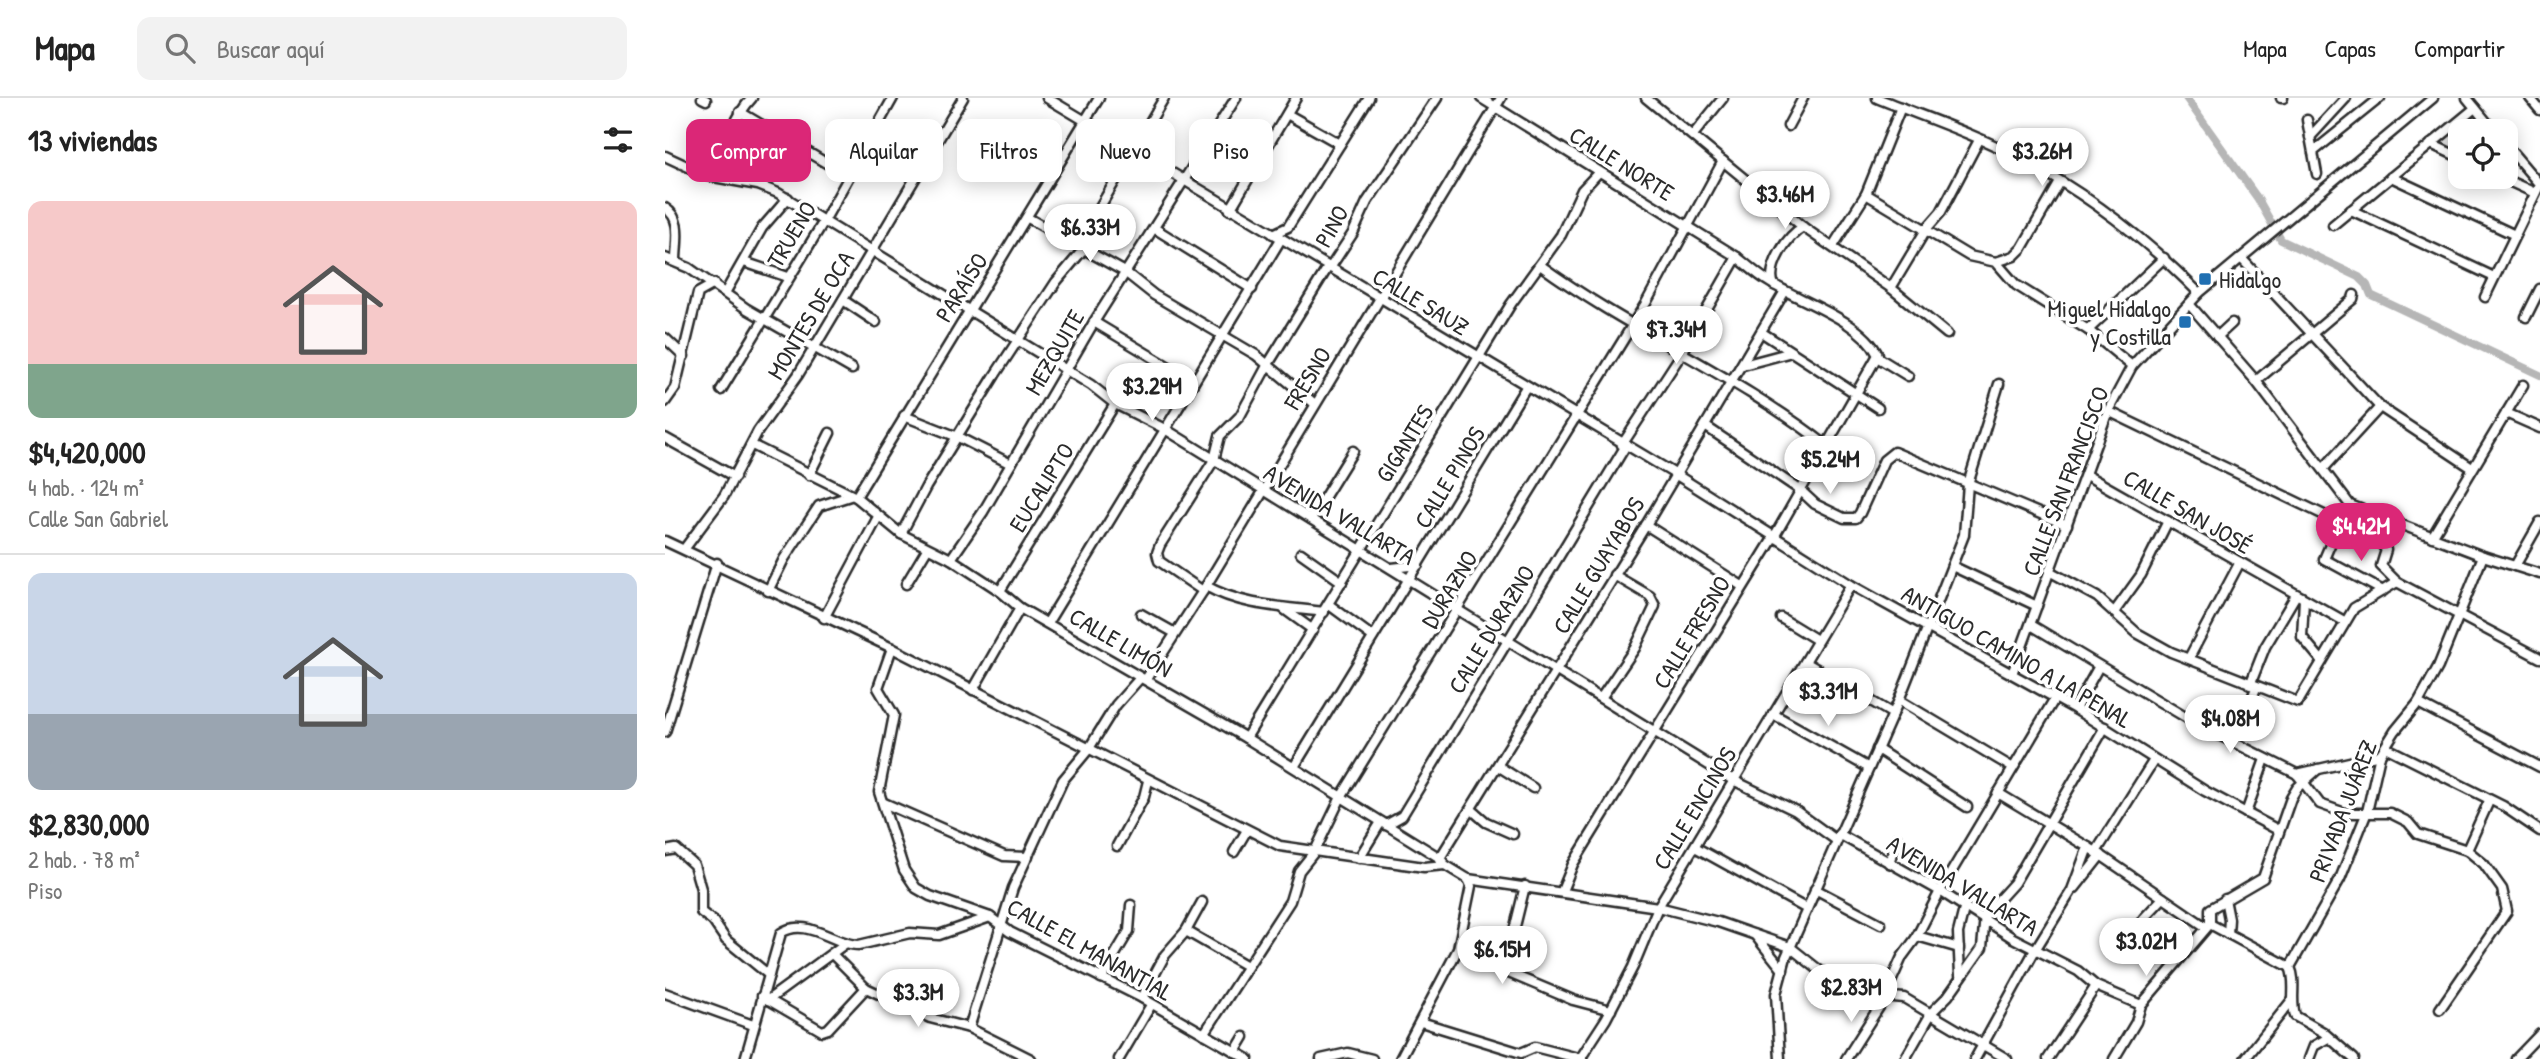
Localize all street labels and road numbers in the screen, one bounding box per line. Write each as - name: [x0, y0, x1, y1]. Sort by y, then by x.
- street label: CALLE NORTE: [1564, 118, 1681, 208]
- street label: TRUENO: [759, 195, 823, 273]
- street label: PINO: [1307, 199, 1355, 253]
- street label: MONTES DE OCA: [759, 245, 861, 385]
- street label: PARAÍSO: [927, 246, 995, 328]
- street label: CALLE SAUZ: [1367, 260, 1475, 342]
- street label: MEZQUITE: [1017, 303, 1091, 400]
- street label: FRESNO: [1275, 341, 1338, 416]
- street label: CALLE SAN FRANCISCO: [2014, 382, 2116, 580]
- street label: GIGANTES: [1368, 398, 1440, 488]
- street label: CALLE PINOS: [1406, 420, 1492, 534]
- street label: EUCALIPTO: [1001, 436, 1081, 538]
- street label: AVENIDA VALLARTA: [1258, 456, 1422, 572]
- street label: CALLE SAN JOSÉ: [2118, 461, 2259, 561]
- street label: CALLE GUAYABOS: [1545, 491, 1651, 639]
- street label: DURAZNO: [1413, 544, 1485, 634]
- street label: CALLE DURAZNO: [1440, 559, 1542, 699]
- street label: CALLE FRESNO: [1645, 570, 1737, 694]
- street label: ANTIGUO CAMINO A LA PENAL: [1896, 577, 2138, 735]
- street label: CALLE LIMÓN: [1064, 600, 1178, 684]
- street label: PRIVADA JUÁREZ: [2300, 736, 2384, 886]
- street label: CALLE ENCINOS: [1645, 741, 1743, 875]
- street label: AVENIDA VALLARTA: [1881, 827, 2045, 943]
- street label: CALLE EL MANANTIAL: [1001, 890, 1179, 1008]

